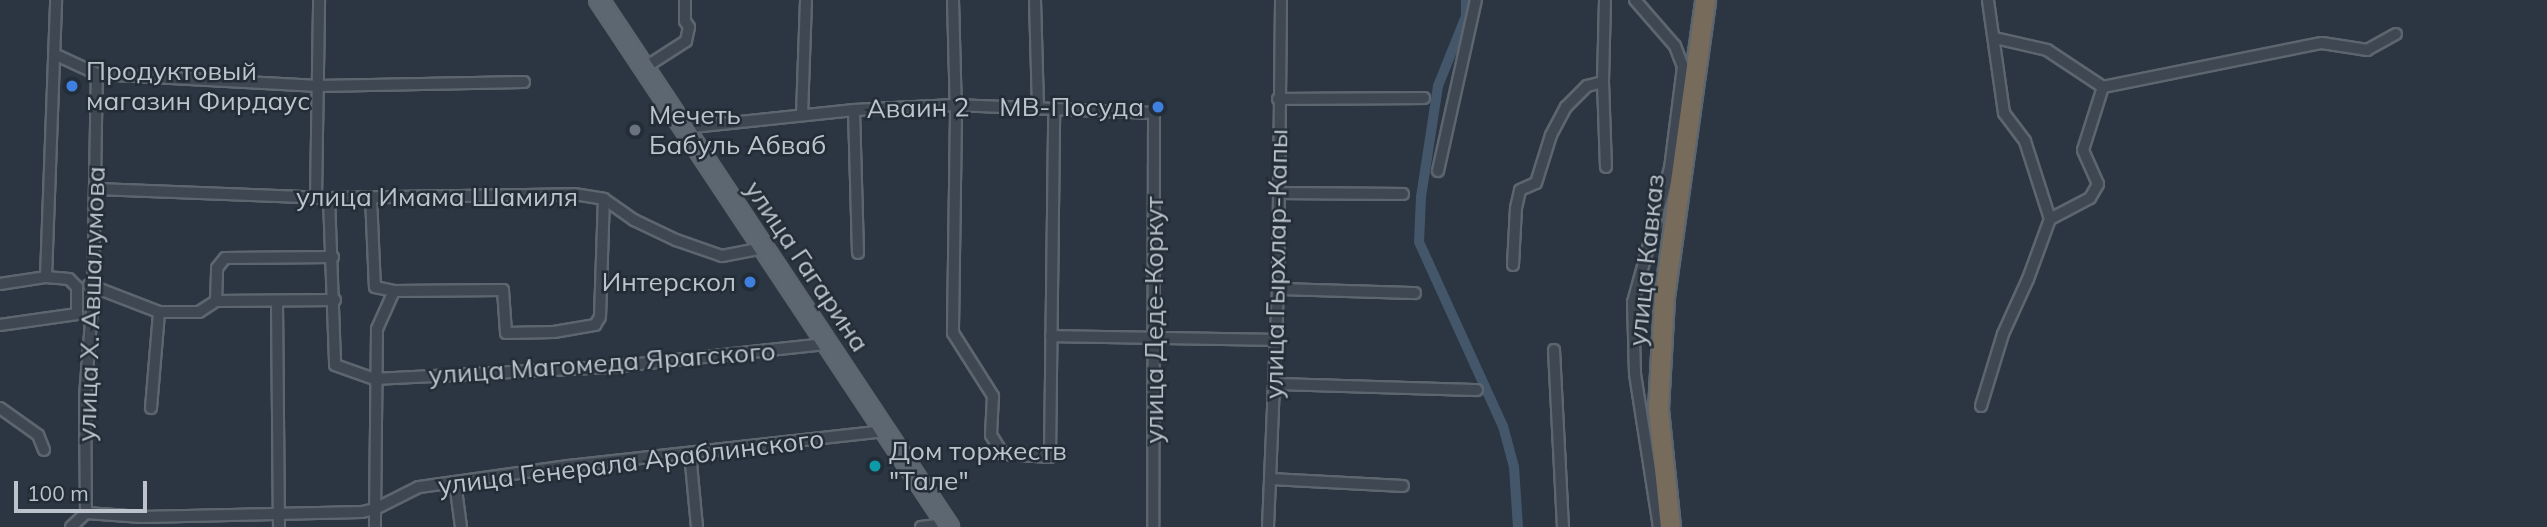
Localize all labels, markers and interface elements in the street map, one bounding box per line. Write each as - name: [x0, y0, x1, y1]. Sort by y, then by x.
- place label: Продуктовый магазин Фирдаус: [86, 55, 310, 116]
- marker: Продуктовый магазин Фирдаус: [64, 78, 80, 94]
- place label: МВ-Посуда: [999, 91, 1144, 123]
- street label: Аваин 2: [866, 92, 970, 124]
- place label: Мечеть Бабуль Абваб: [649, 99, 826, 160]
- marker: МВ-Посуда: [1150, 99, 1166, 115]
- marker: Мечеть Бабуль Абваб: [627, 122, 643, 138]
- street label: улица Гырхлар-Капы: [1258, 129, 1294, 399]
- street label: улица Х. Авшалумова: [71, 166, 111, 442]
- street label: улица Кавказ: [1621, 172, 1671, 348]
- street label: улица Гагарина: [738, 175, 876, 357]
- street label: улица Имама Шамиля: [296, 181, 578, 213]
- street label: улица Деде-Коркут: [1138, 196, 1170, 444]
- place label: Интерскол: [602, 266, 736, 298]
- marker: Интерскол: [742, 274, 758, 290]
- street label: улица Магомеда Ярагского: [427, 335, 777, 391]
- street label: улица Генерала Араблинского: [436, 423, 826, 501]
- place label: Дом торжеств "Тале": [889, 435, 1067, 496]
- marker: Дом торжеств "Тале": [867, 458, 883, 474]
- scale bar: [18, 468, 150, 512]
- text: 100 m: [27, 480, 89, 506]

